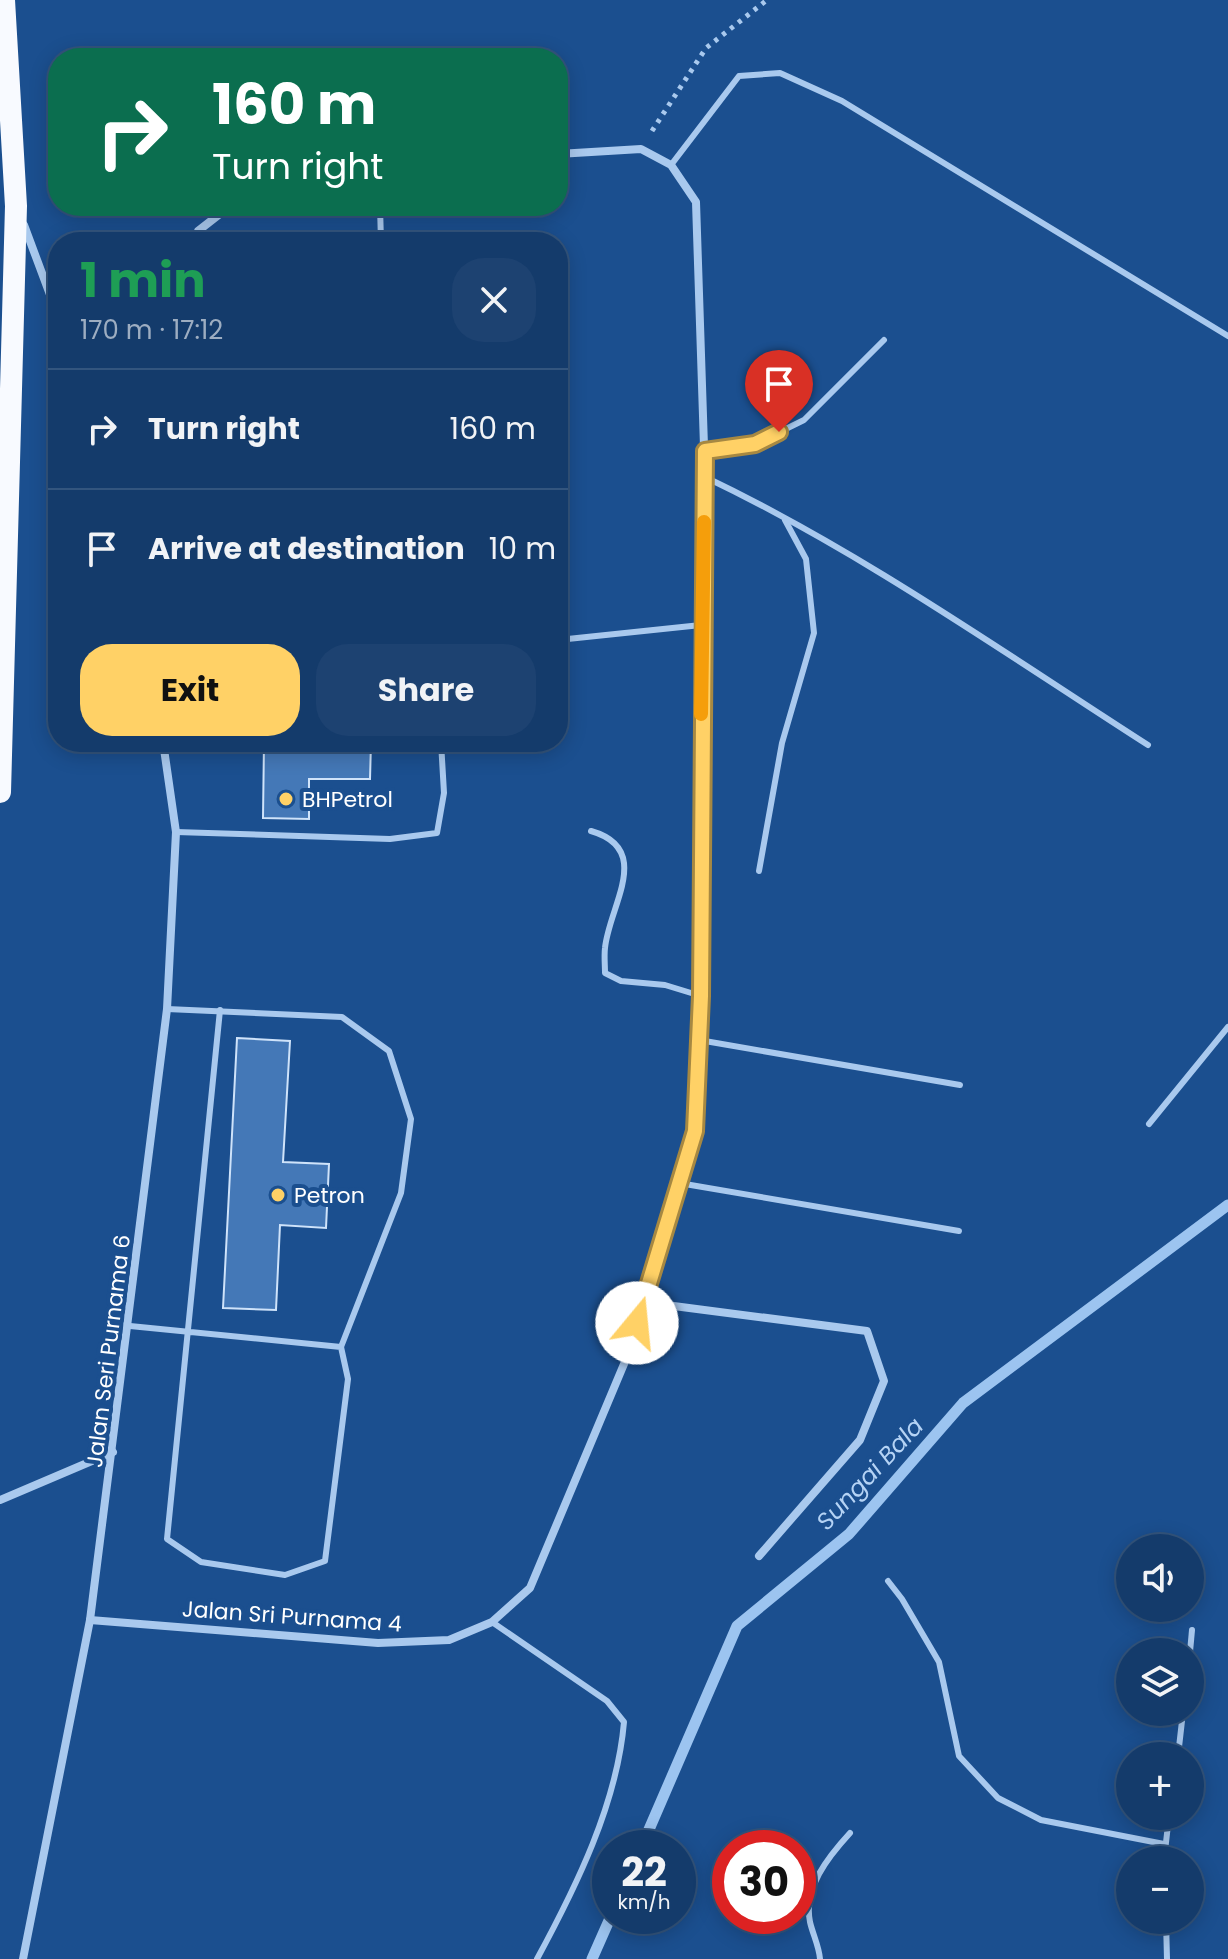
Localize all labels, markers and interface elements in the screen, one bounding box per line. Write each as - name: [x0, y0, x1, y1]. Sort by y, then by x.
- text: 160 m: [212, 65, 376, 144]
- icon: right: [80, 80, 184, 184]
- text: Turn right: [212, 141, 383, 192]
- text: 1 min: [80, 247, 206, 314]
- button: close: [452, 258, 536, 342]
- text: 170 m · 17:12: [80, 312, 223, 348]
- pin: [745, 350, 813, 432]
- icon: arrive: [757, 362, 801, 406]
- icon: right: [80, 407, 124, 451]
- text: Turn right: [148, 407, 300, 450]
- text: 160 m: [450, 407, 536, 450]
- icon: arrive: [80, 527, 124, 571]
- text: Arrive at destination: [148, 527, 465, 570]
- text: 10 m: [489, 527, 556, 570]
- button: Exit: [80, 644, 300, 736]
- button: Share: [316, 644, 536, 736]
- place label: BHPetrol: [302, 784, 393, 815]
- marker: BHPetrol: [277, 790, 295, 808]
- place label: Petron: [294, 1180, 365, 1211]
- marker: Petron: [269, 1186, 287, 1204]
- street label: Jalan Seri Purnama 6: [79, 1233, 138, 1469]
- position arrow: [595, 1281, 679, 1365]
- water label: Sungai Bala: [809, 1410, 931, 1537]
- map controls: [1116, 1534, 1204, 1934]
- button: sound: [1116, 1534, 1204, 1622]
- street label: Jalan Sri Purnama 4: [181, 1593, 403, 1640]
- button: layers: [1116, 1638, 1204, 1726]
- button: +: [1116, 1742, 1204, 1830]
- speed limit sign: 30: [712, 1830, 816, 1934]
- text: 22: [621, 1844, 667, 1900]
- button: −: [1116, 1846, 1204, 1934]
- text: km/h: [617, 1888, 671, 1916]

